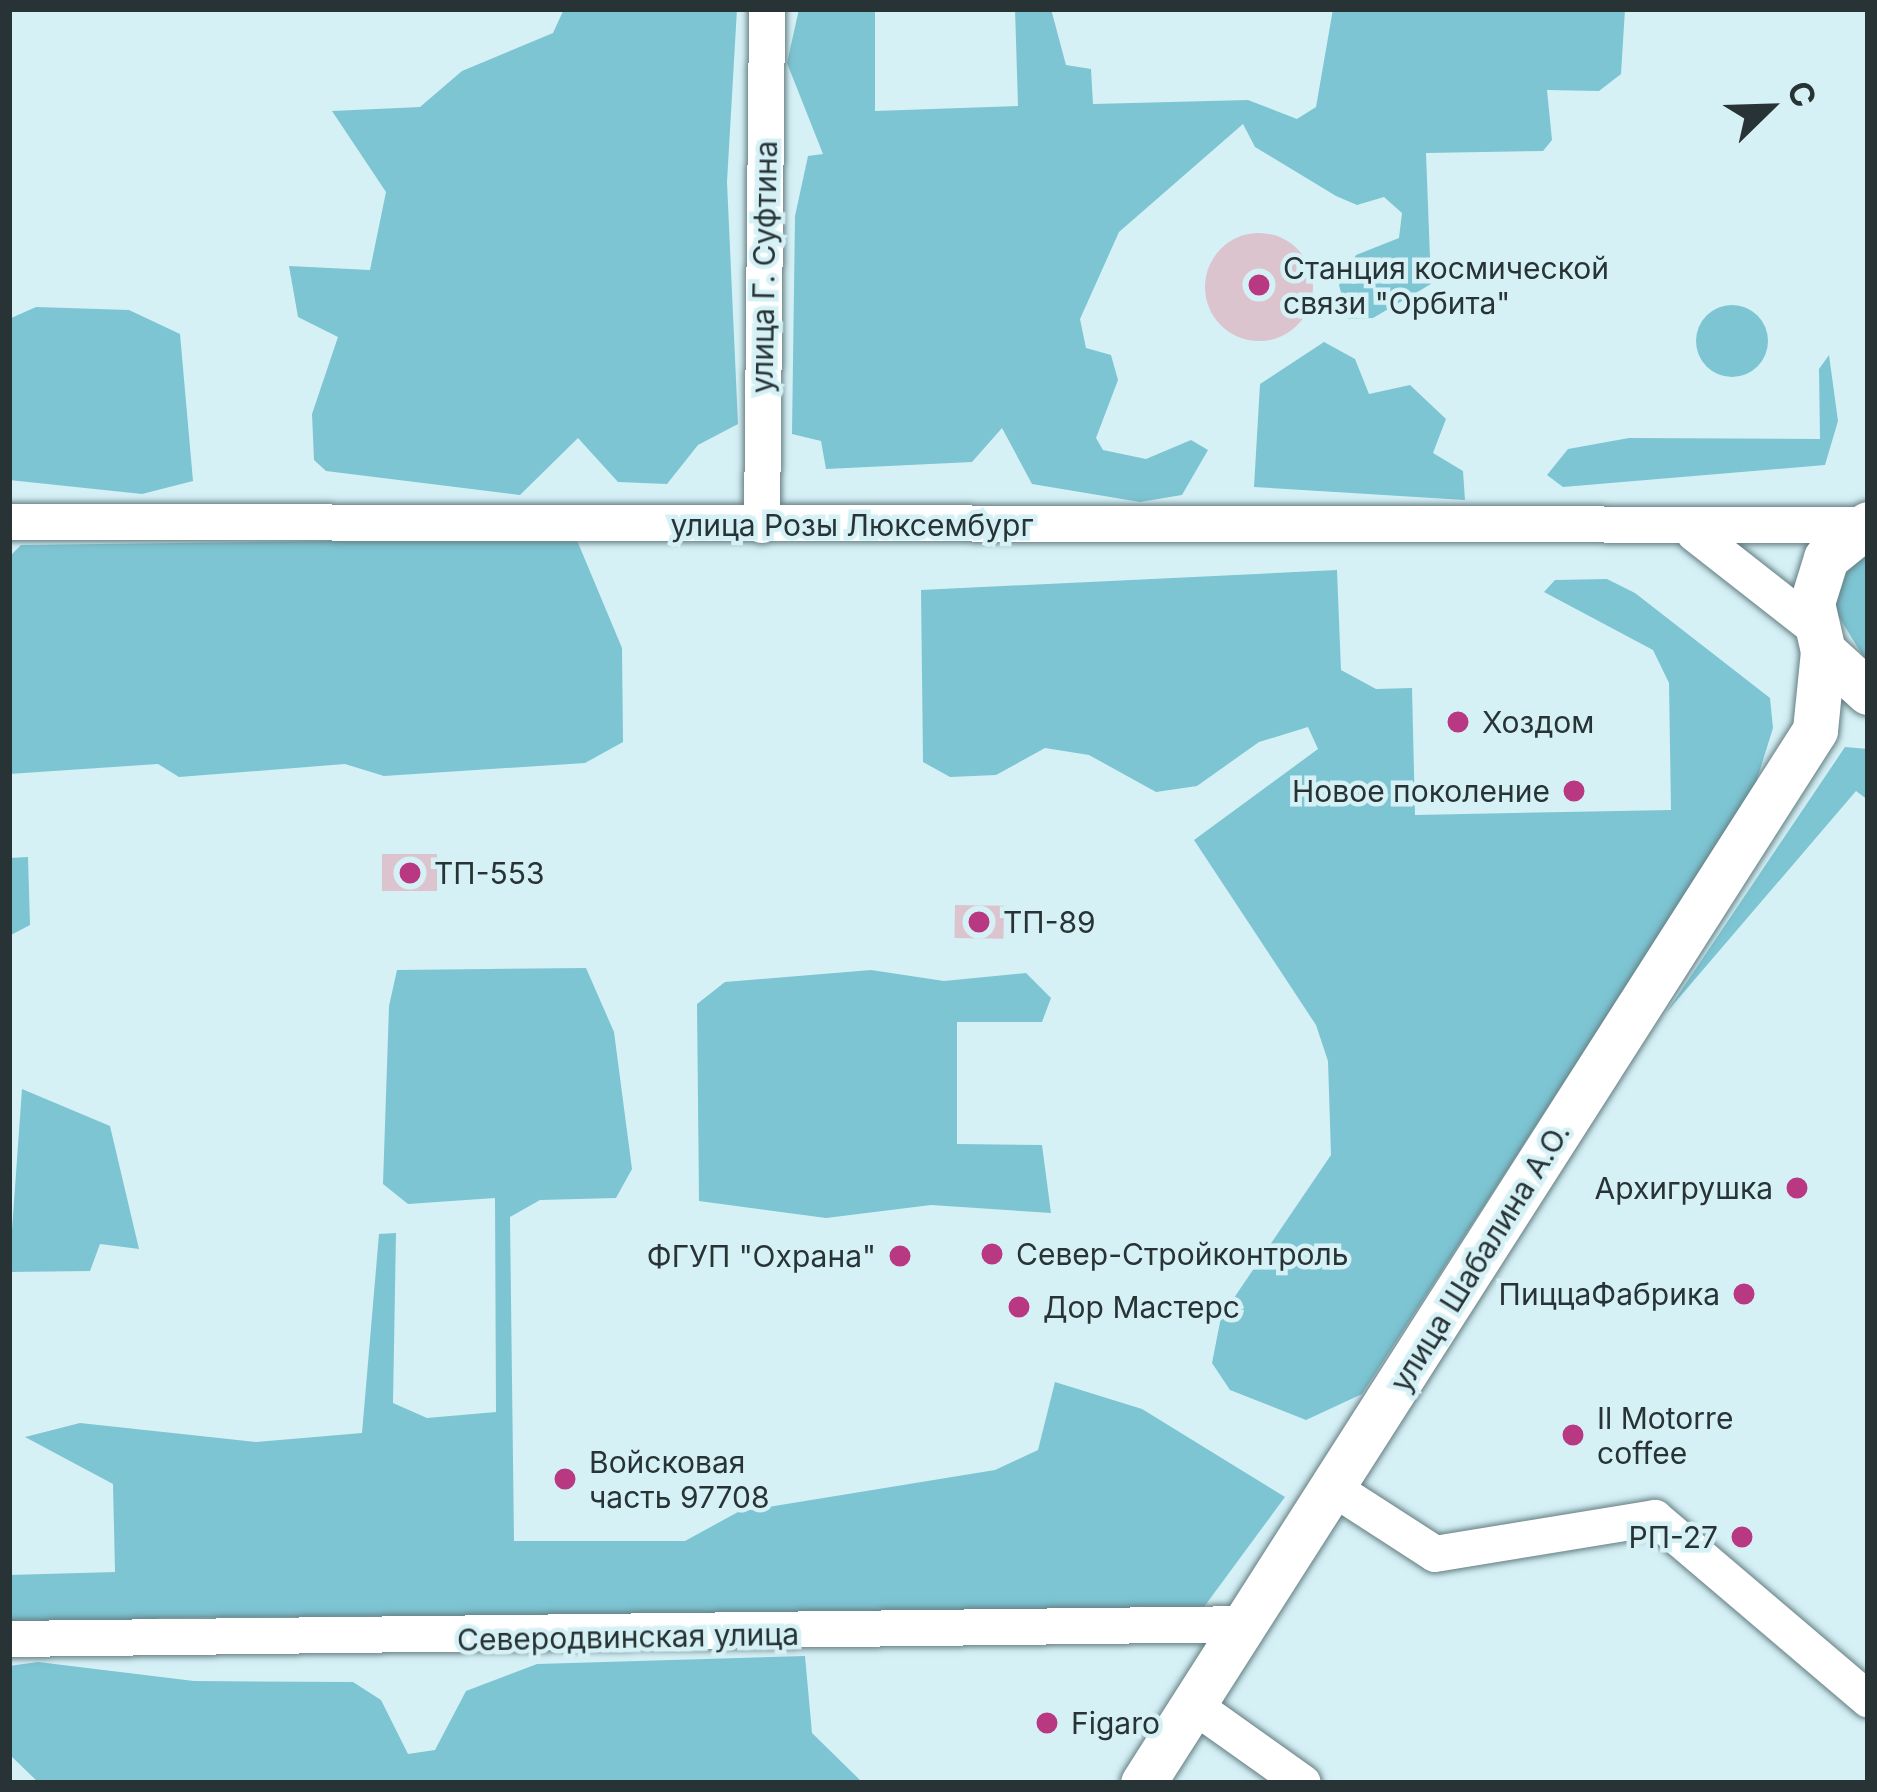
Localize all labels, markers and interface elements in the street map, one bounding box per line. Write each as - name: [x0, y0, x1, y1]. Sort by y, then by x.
- north arrow: [1709, 48, 1829, 168]
- text: С: [1779, 75, 1825, 113]
- street label: улица Г. Суфтина: [744, 140, 784, 394]
- place label: Станция космической связи "Орбита": [1283, 250, 1609, 320]
- marker: Станция космической связи "Орбита": [1246, 272, 1272, 298]
- street label: улица Розы Люксембург: [670, 507, 1034, 543]
- place label: Хоздом: [1482, 704, 1594, 740]
- marker: Хоздом: [1445, 709, 1471, 735]
- place label: Новое поколение: [1292, 773, 1550, 809]
- marker: Новое поколение: [1561, 778, 1587, 804]
- place label: ТП-553: [434, 855, 544, 891]
- marker: ТП-553: [397, 860, 423, 886]
- place label: ТП-89: [1003, 904, 1096, 940]
- marker: ТП-89: [966, 909, 992, 935]
- street label: улица Шабалина А.О.: [1383, 1116, 1577, 1398]
- place label: Архигрушка: [1595, 1170, 1773, 1206]
- marker: Архигрушка: [1784, 1175, 1810, 1201]
- place label: Север-Стройконтроль: [1016, 1236, 1349, 1272]
- place label: ФГУП "Охрана": [647, 1238, 876, 1274]
- marker: Север-Стройконтроль: [979, 1241, 1005, 1267]
- marker: ФГУП "Охрана": [887, 1243, 913, 1269]
- place label: ПиццаФабрика: [1499, 1276, 1720, 1312]
- marker: ПиццаФабрика: [1731, 1281, 1757, 1307]
- place label: Дор Мастерс: [1043, 1289, 1240, 1325]
- marker: Дор Мастерс: [1006, 1294, 1032, 1320]
- place label: Il Motorre coffee: [1597, 1400, 1733, 1470]
- marker: Il Motorre coffee: [1560, 1422, 1586, 1448]
- place label: Войсковая часть 97708: [589, 1444, 770, 1514]
- marker: Войсковая часть 97708: [552, 1466, 578, 1492]
- place label: РП-27: [1628, 1519, 1718, 1555]
- marker: РП-27: [1729, 1524, 1755, 1550]
- street label: Северодвинская улица: [457, 1616, 799, 1658]
- place label: Figaro: [1071, 1705, 1160, 1741]
- marker: Figaro: [1034, 1710, 1060, 1736]

